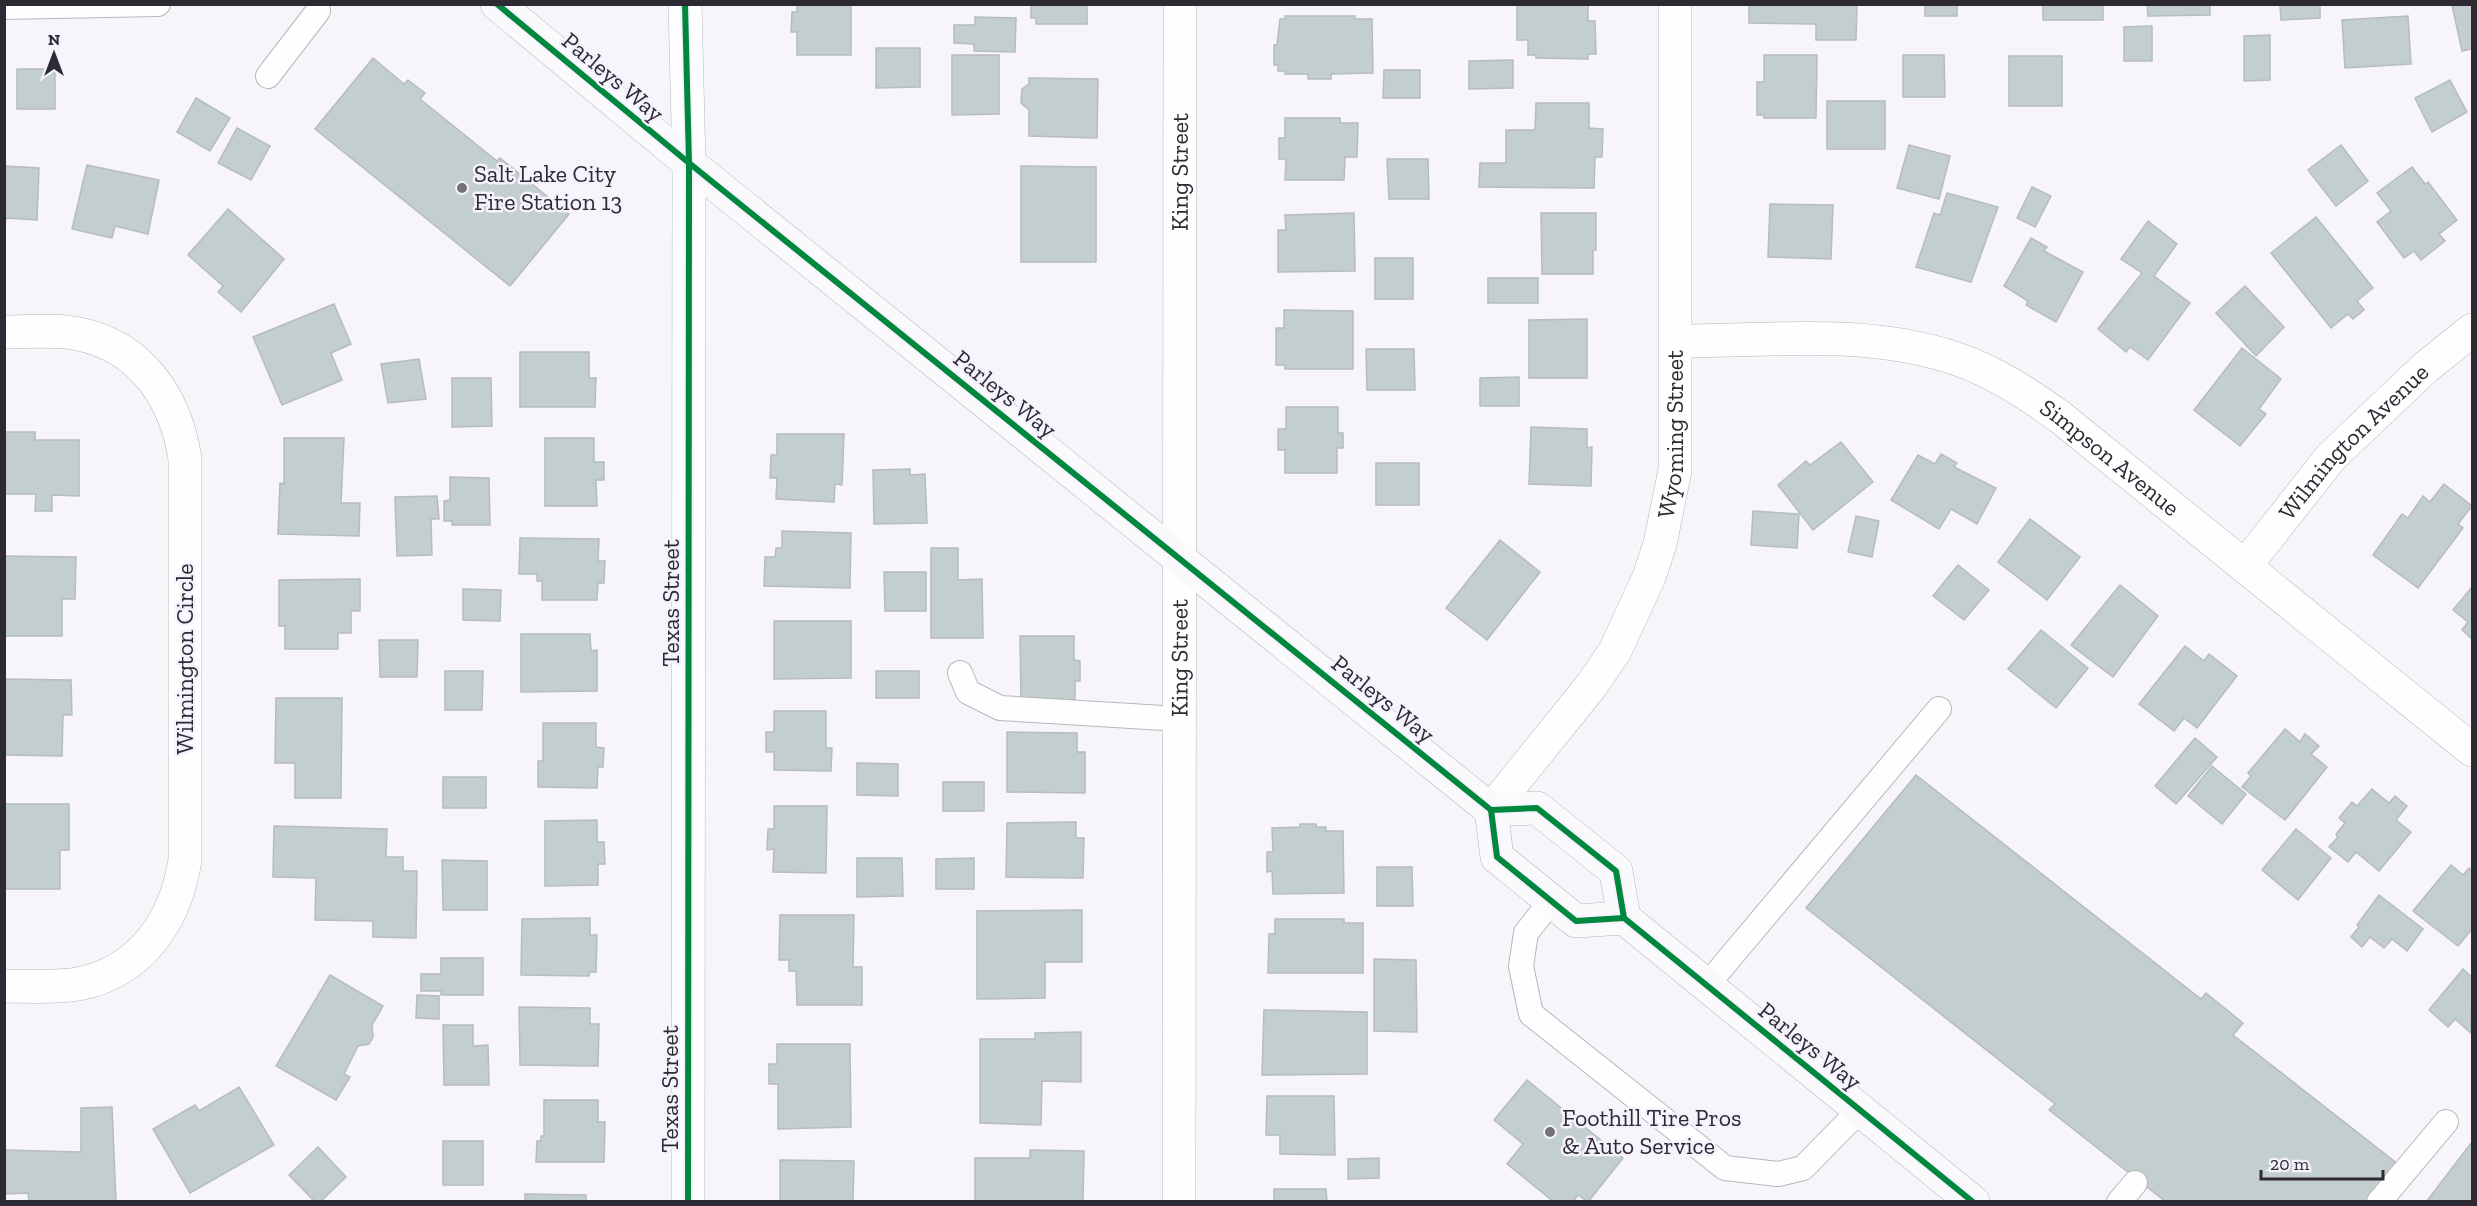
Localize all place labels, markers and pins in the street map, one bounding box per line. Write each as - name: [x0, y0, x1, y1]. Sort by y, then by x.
- place label: Salt Lake City Fire Station 13: [474, 159, 622, 216]
- marker: Salt Lake City Fire Station 13: [455, 181, 469, 195]
- place label: Foothill Tire Pros & Auto Service: [1562, 1103, 1741, 1160]
- marker: Foothill Tire Pros & Auto Service: [1543, 1125, 1557, 1139]

